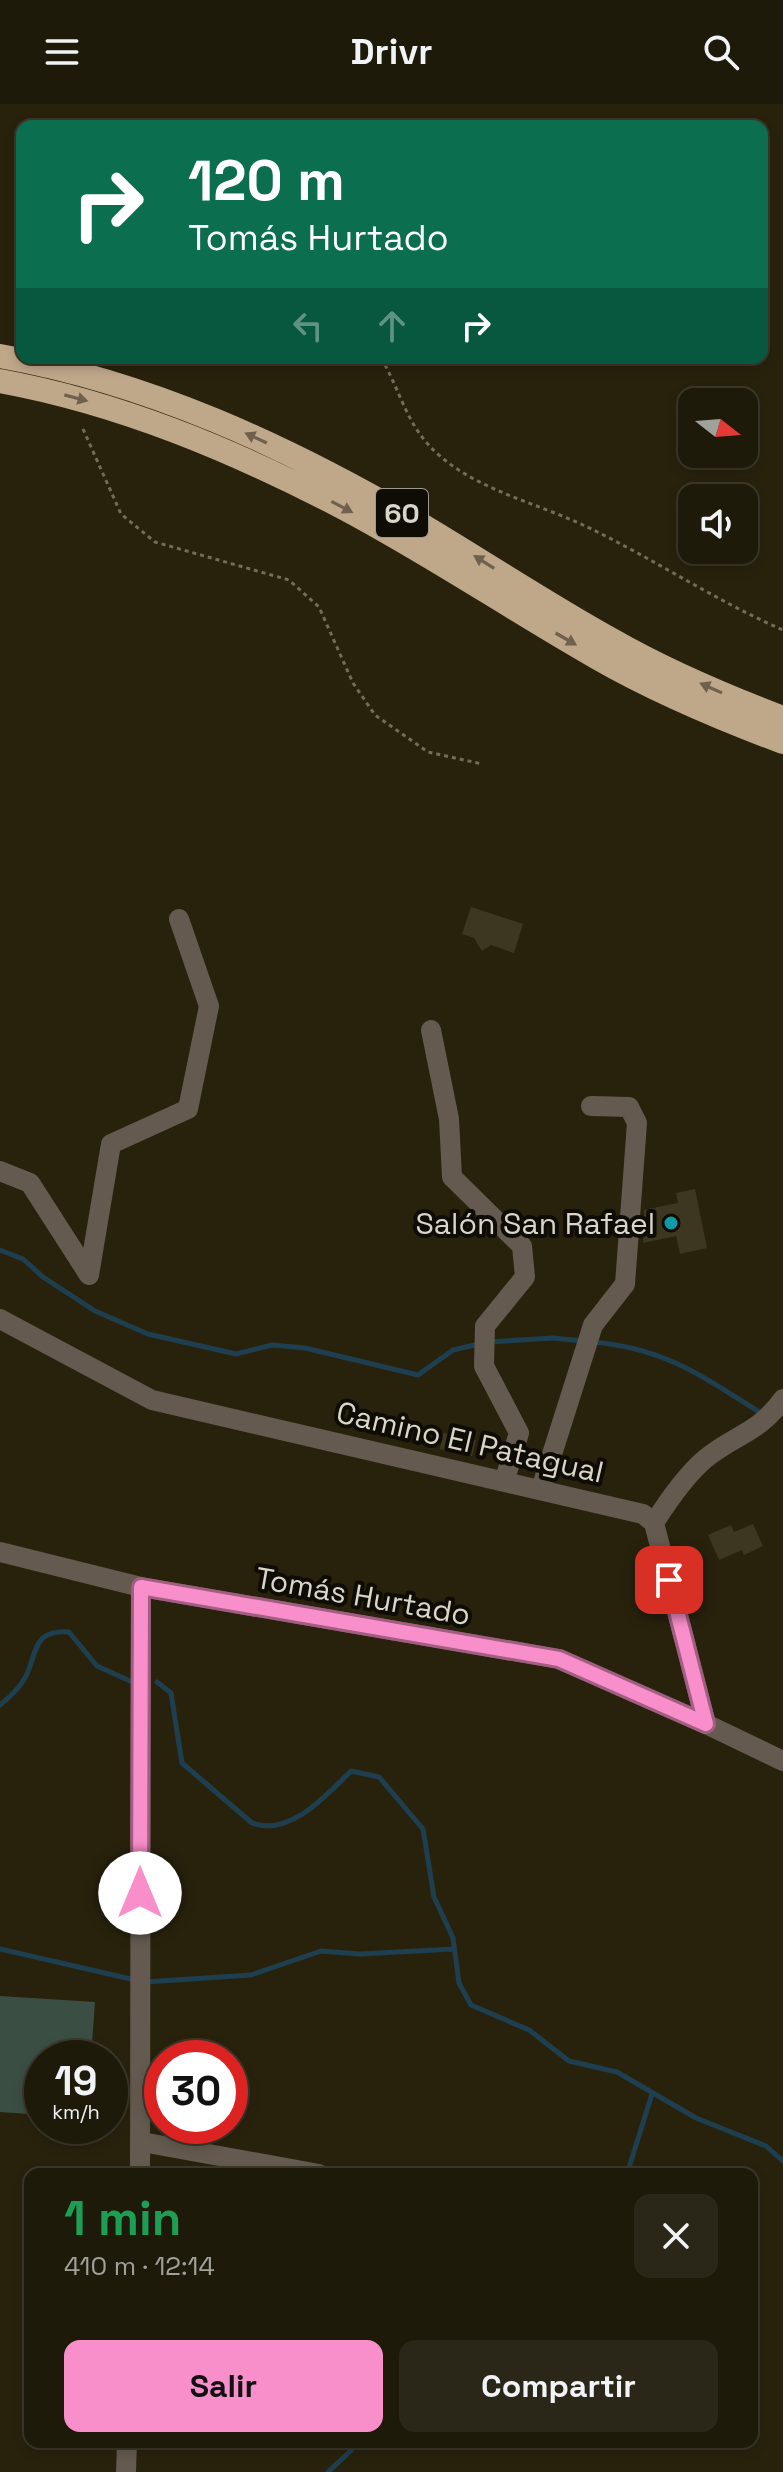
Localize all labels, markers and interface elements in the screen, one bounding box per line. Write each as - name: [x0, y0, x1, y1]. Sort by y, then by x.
- text: Drivr: [351, 29, 432, 75]
- icon: menu: [40, 30, 84, 74]
- icon: search: [699, 30, 743, 74]
- text: 120 m: [188, 145, 345, 216]
- icon: right: [56, 152, 160, 256]
- text: Tomás Hurtado: [188, 215, 449, 261]
- icon: left: [286, 304, 330, 348]
- icon: ahead: [370, 304, 414, 348]
- icon: right: [454, 304, 498, 348]
- north arrow: [678, 388, 758, 468]
- map controls: [678, 388, 758, 564]
- one-way arrow: [64, 393, 89, 405]
- one-way arrow: [244, 431, 267, 445]
- button: sound: [678, 484, 758, 564]
- road number: 60: [376, 489, 428, 537]
- one-way arrow: [330, 501, 353, 514]
- one-way arrow: [473, 556, 495, 570]
- one-way arrow: [554, 632, 577, 646]
- one-way arrow: [699, 681, 723, 695]
- place label: Salón San Rafael: [415, 1204, 655, 1243]
- marker: Salón San Rafael: [662, 1214, 680, 1232]
- street label: Camino El Patagual: [333, 1392, 607, 1492]
- pin: [635, 1546, 703, 1614]
- street label: Tomás Hurtado: [253, 1558, 473, 1634]
- icon: arrive: [647, 1558, 691, 1602]
- position arrow: [98, 1851, 182, 1935]
- speed limit sign: 30: [144, 2040, 248, 2144]
- text: 19: [55, 2056, 97, 2107]
- text: km/h: [52, 2099, 100, 2125]
- text: 1 min: [64, 2188, 181, 2249]
- button: close: [634, 2194, 718, 2278]
- text: 410 m · 12:14: [64, 2249, 215, 2283]
- button: Salir: [64, 2340, 383, 2432]
- button: Compartir: [399, 2340, 718, 2432]

